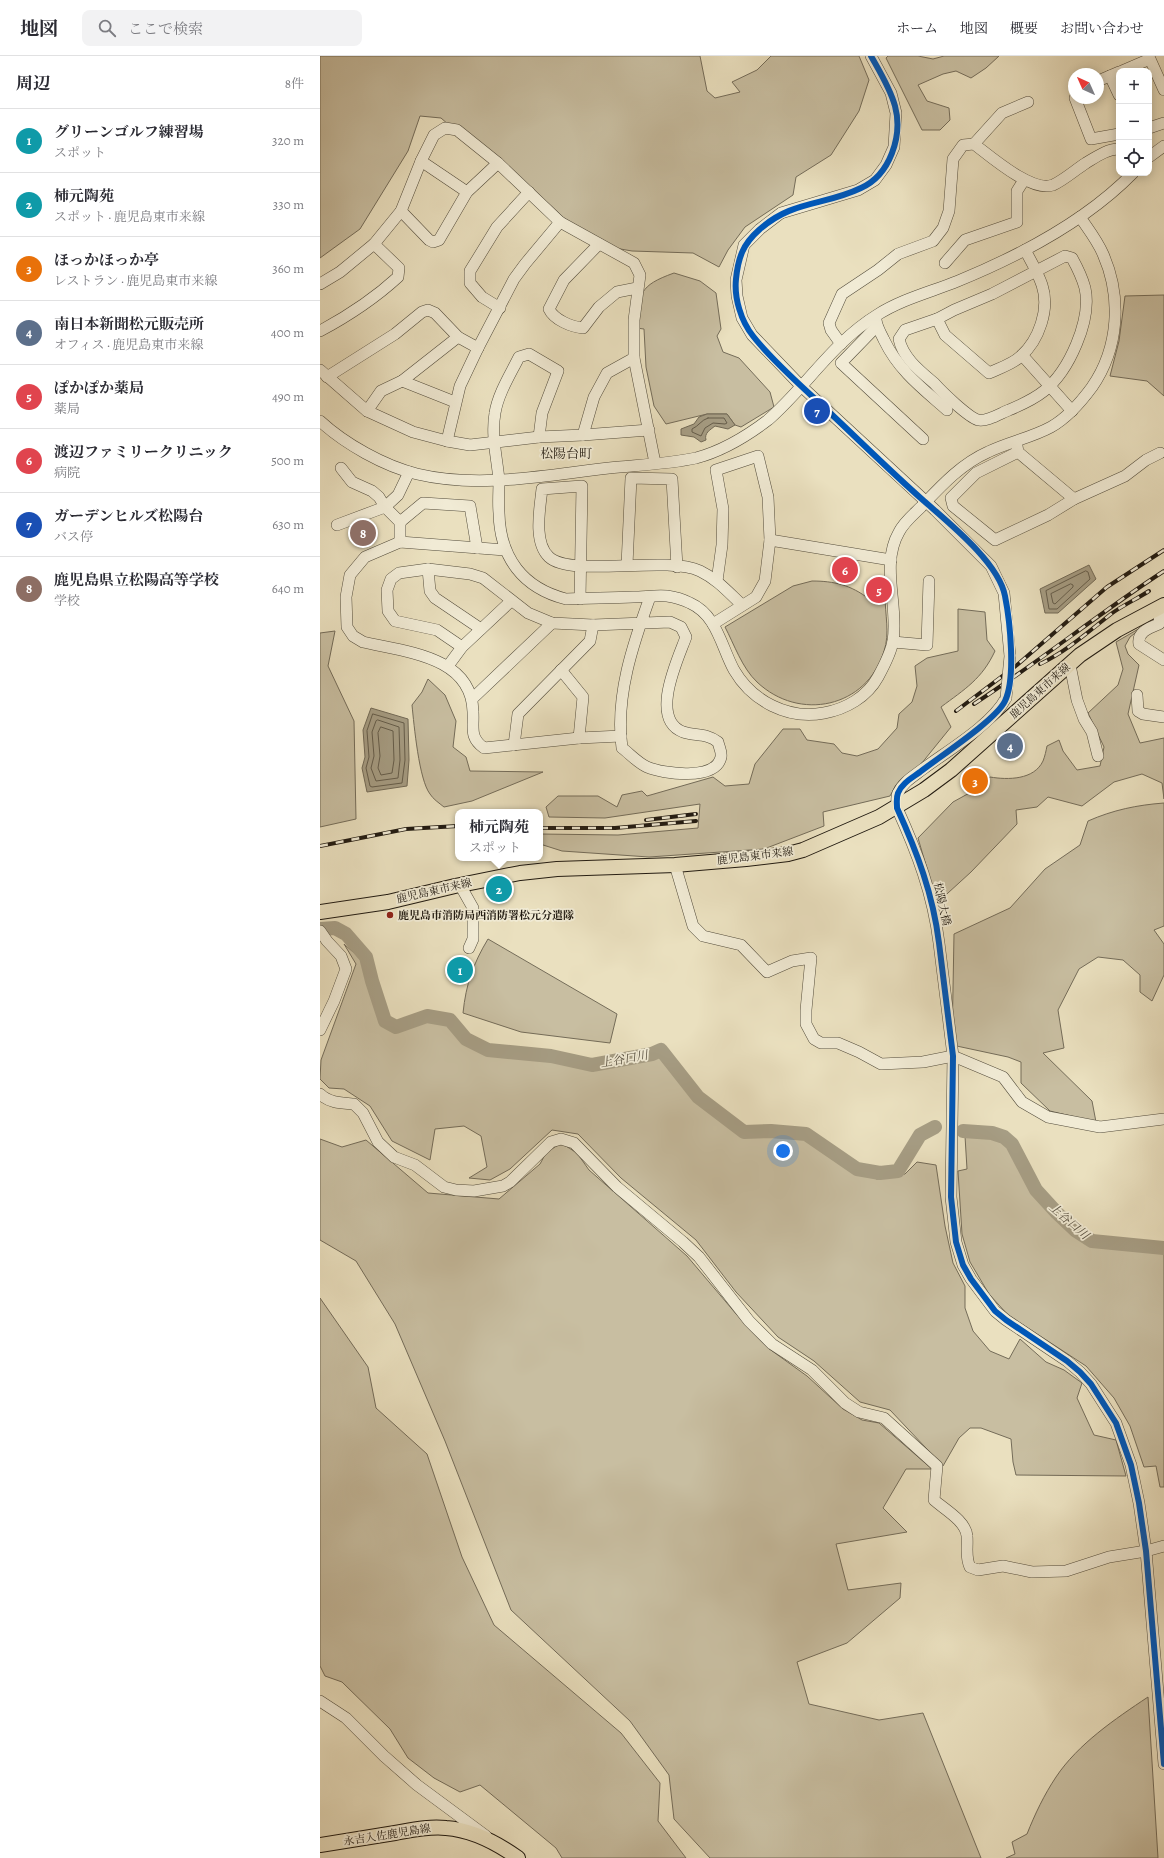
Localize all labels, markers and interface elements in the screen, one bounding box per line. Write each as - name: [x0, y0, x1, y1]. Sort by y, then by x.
- search box: [82, 10, 362, 46]
- text: 地図: [20, 16, 58, 42]
- icon: search: [96, 17, 118, 39]
- text: ここで検索: [128, 19, 203, 39]
- text: ホーム: [896, 19, 938, 38]
- text: 地図: [960, 19, 988, 38]
- text: 概要: [1010, 19, 1038, 38]
- text: お問い合わせ: [1060, 19, 1144, 38]
- north arrow: [1068, 68, 1104, 104]
- map controls: [1116, 68, 1152, 176]
- button: +: [1116, 68, 1152, 104]
- text: 周辺: [16, 72, 50, 95]
- text: 8件: [285, 75, 304, 92]
- button: −: [1116, 104, 1152, 140]
- text: グリーンゴルフ練習場: [54, 122, 204, 142]
- text: 1: [27, 132, 31, 149]
- text: 320 m: [272, 132, 304, 149]
- button: locate: [1116, 140, 1152, 176]
- text: スポット: [54, 144, 106, 161]
- text: 柿元陶苑: [54, 186, 114, 206]
- text: 2: [26, 196, 32, 213]
- text: 330 m: [273, 196, 304, 213]
- text: スポット · 鹿児島東市来線: [54, 208, 205, 225]
- text: ほっかほっか亭: [54, 250, 159, 270]
- text: 3: [26, 260, 32, 277]
- text: 360 m: [272, 260, 304, 277]
- text: レストラン · 鹿児島東市来線: [54, 272, 217, 289]
- text: 南日本新聞松元販売所: [54, 314, 204, 334]
- text: 4: [26, 324, 32, 341]
- text: 400 m: [271, 324, 304, 341]
- text: オフィス · 鹿児島東市来線: [54, 336, 203, 353]
- text: ぽかぽか薬局: [54, 378, 144, 398]
- text: 5: [26, 388, 32, 405]
- text: 490 m: [272, 388, 304, 405]
- pin: 7: [804, 396, 830, 426]
- text: 薬局: [54, 400, 80, 417]
- text: 渡辺ファミリークリニック: [54, 442, 233, 462]
- district label: 松陽台町: [540, 445, 592, 462]
- text: 6: [26, 452, 32, 469]
- text: 500 m: [271, 452, 304, 469]
- text: 病院: [54, 464, 80, 481]
- text: ガーデンヒルズ松陽台: [54, 506, 203, 526]
- text: 7: [26, 516, 32, 533]
- text: 630 m: [272, 516, 304, 533]
- pin: 8: [350, 518, 376, 548]
- text: バス停: [54, 528, 93, 545]
- pin: 6: [832, 555, 858, 585]
- text: 鹿児島県立松陽高等学校: [54, 570, 219, 590]
- pin: 5: [866, 575, 892, 605]
- text: 8: [26, 580, 32, 597]
- text: 640 m: [272, 580, 304, 597]
- text: 学校: [54, 592, 80, 609]
- street label: 鹿児島東市来線: [1006, 660, 1074, 722]
- pin: 4: [997, 731, 1023, 761]
- pin: 3: [962, 766, 988, 796]
- popup: [455, 809, 543, 861]
- text: 柿元陶苑: [469, 817, 529, 837]
- text: スポット: [469, 839, 521, 856]
- street label: 鹿児島東市来線: [716, 844, 794, 868]
- pin: 2: [486, 874, 512, 904]
- street label: 鹿児島東市来線: [395, 875, 473, 907]
- street label: 松陽大橋: [930, 881, 954, 927]
- place label: 鹿児島市消防局西消防署松元分遣隊: [398, 908, 574, 923]
- marker: 鹿児島市消防局西消防署松元分遣隊: [385, 910, 395, 920]
- pin: 1: [447, 955, 473, 985]
- water label: 上谷口川: [599, 1047, 651, 1071]
- your location: [773, 1141, 793, 1161]
- water label: 上谷口川: [1046, 1199, 1094, 1244]
- street label: 永吉入佐鹿児島線: [342, 1821, 432, 1849]

